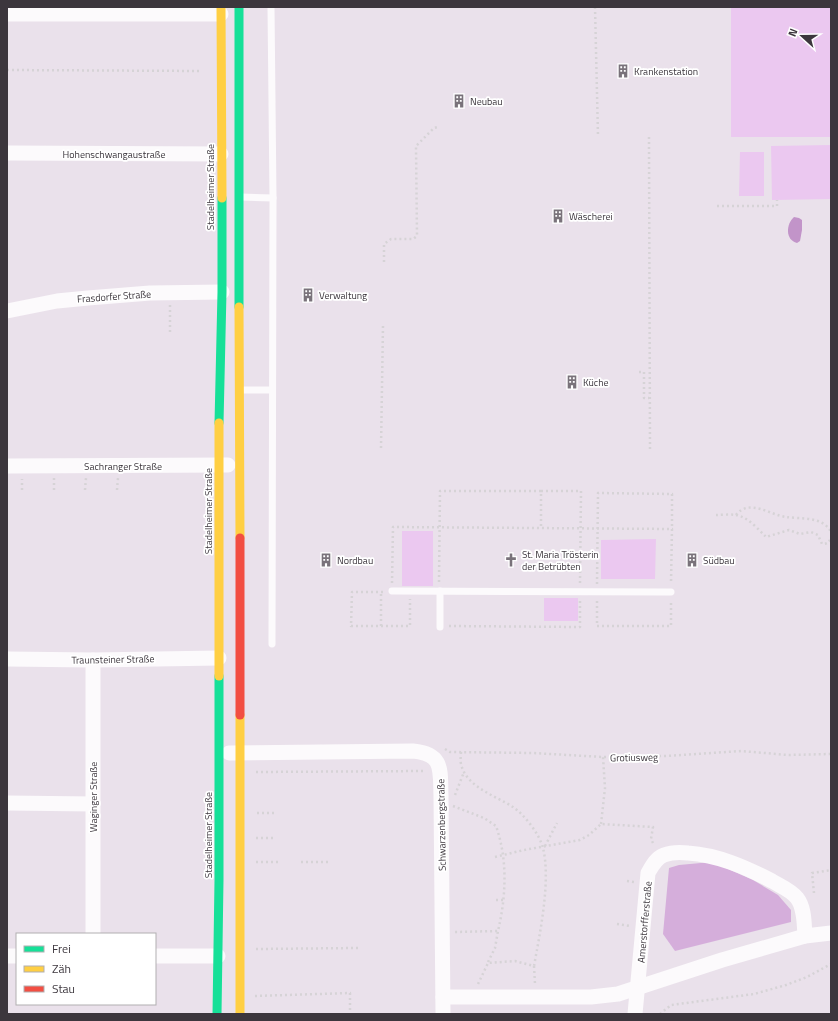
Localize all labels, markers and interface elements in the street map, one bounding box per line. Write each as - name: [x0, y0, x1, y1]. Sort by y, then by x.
- north arrow: [782, 16, 822, 56]
- text: N: [784, 26, 801, 39]
- building icon: Krankenstation: [615, 63, 631, 79]
- place label: Krankenstation: [634, 64, 698, 79]
- building icon: Neubau: [451, 93, 467, 109]
- place label: Neubau: [470, 94, 503, 109]
- street label: Stadelheimer Straße: [203, 144, 218, 230]
- street label: Hohenschwangaustraße: [63, 147, 165, 162]
- building icon: Wäscherei: [550, 208, 566, 224]
- place label: Wäscherei: [569, 209, 613, 224]
- street label: Frasdorfer Straße: [76, 286, 152, 307]
- building icon: Verwaltung: [300, 287, 316, 303]
- place label: Verwaltung: [319, 288, 367, 303]
- building icon: Küche: [564, 374, 580, 390]
- place label: Küche: [583, 375, 609, 390]
- street label: Sachranger Straße: [84, 459, 162, 474]
- street label: Stadelheimer Straße: [201, 468, 216, 554]
- place label: St. Maria Trösterin der Betrübten: [522, 547, 599, 574]
- building icon: Nordbau: [318, 552, 334, 568]
- church icon: St. Maria Trösterin der Betrübten: [503, 552, 519, 568]
- building icon: Südbau: [684, 552, 700, 568]
- place label: Nordbau: [337, 553, 373, 568]
- place label: Südbau: [703, 553, 735, 568]
- street label: Traunsteiner Straße: [71, 651, 155, 668]
- street label: Grotiusweg: [610, 750, 658, 765]
- street label: Waginger Straße: [86, 762, 101, 832]
- street label: Schwarzenbergstraße: [433, 779, 450, 871]
- street label: Stadelheimer Straße: [201, 792, 216, 878]
- street label: Amerstorfferstraße: [633, 880, 656, 964]
- legend: [16, 933, 156, 1005]
- text: Frei: [52, 939, 71, 958]
- text: Zäh: [52, 959, 71, 978]
- text: Stau: [52, 979, 75, 998]

